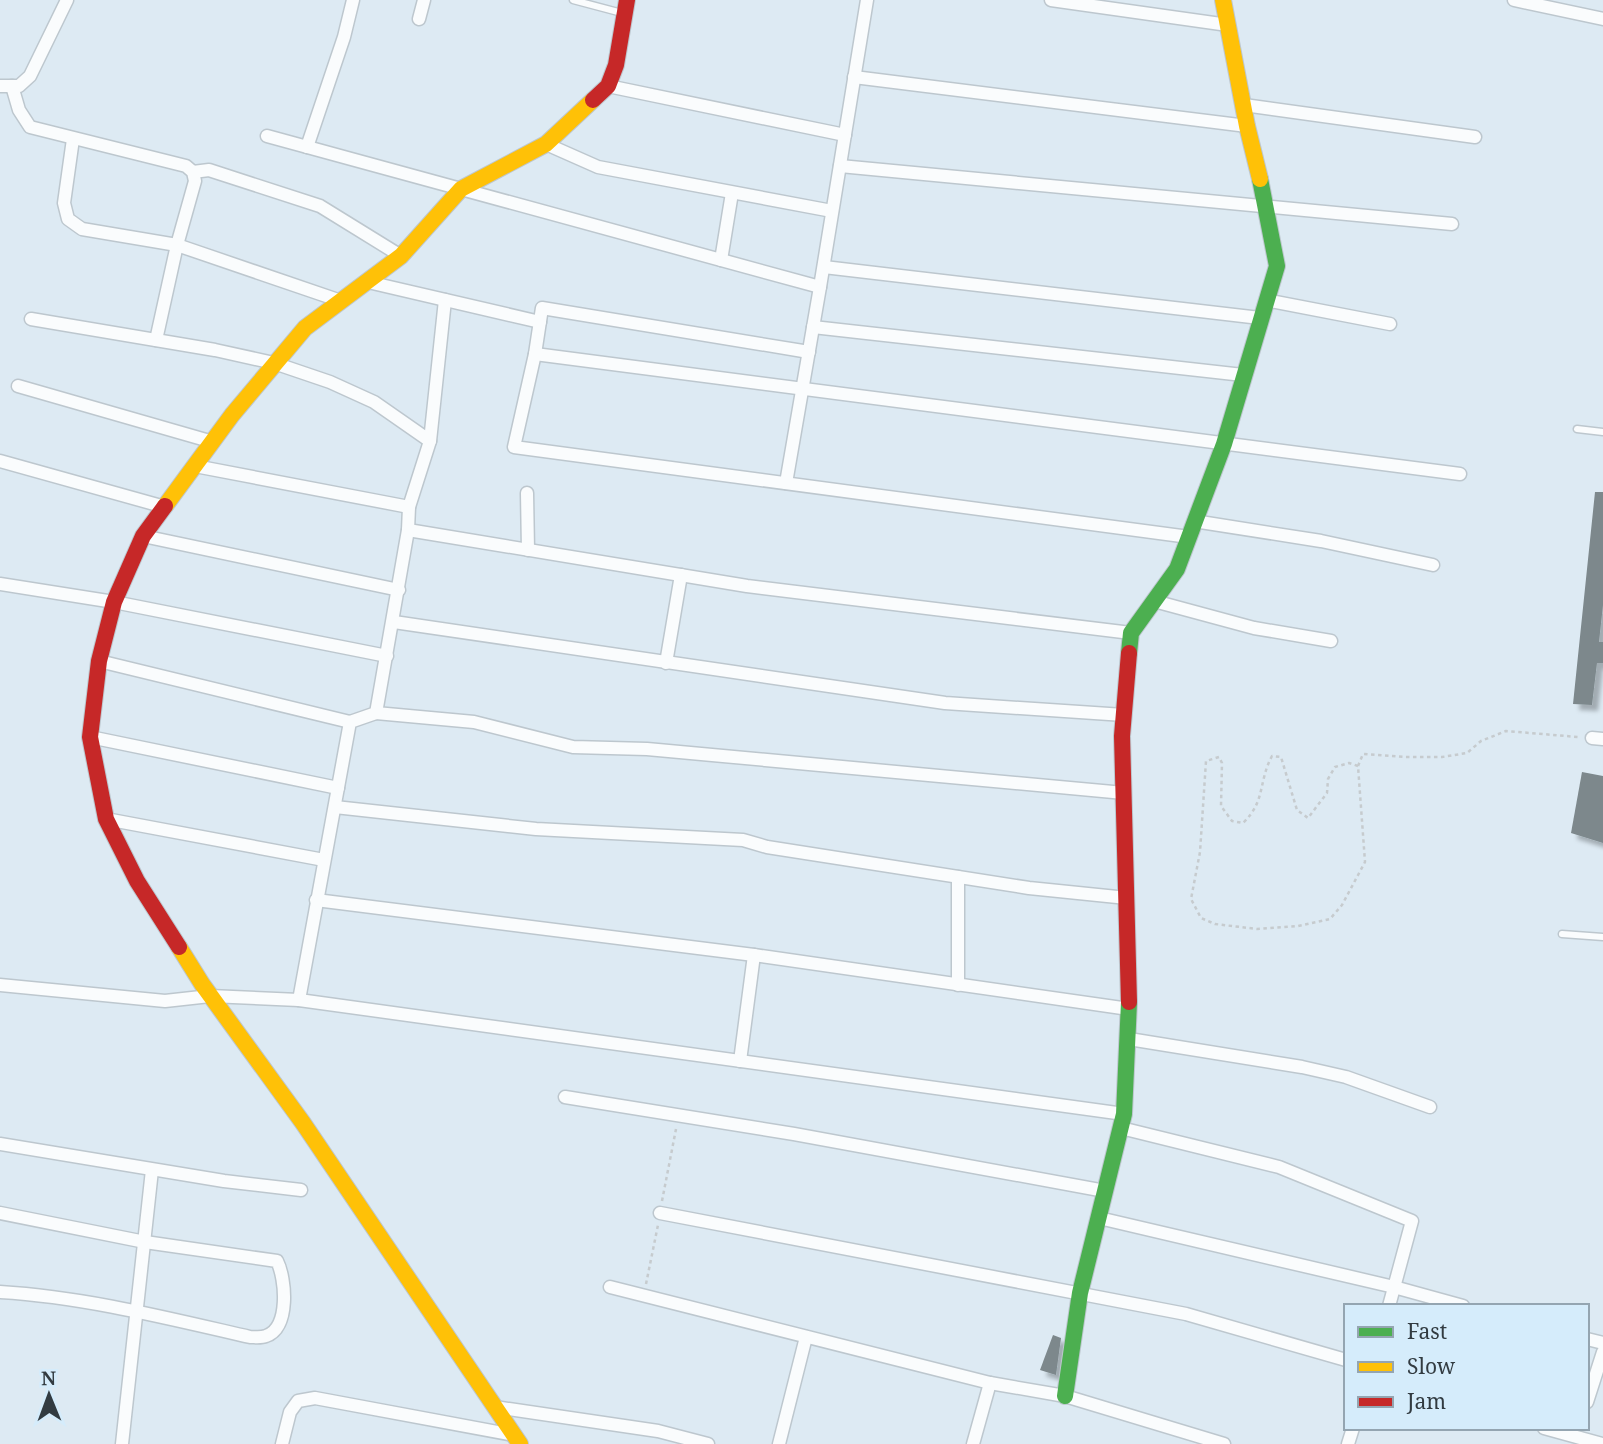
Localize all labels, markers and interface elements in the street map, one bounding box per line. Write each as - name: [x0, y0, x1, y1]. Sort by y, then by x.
- legend: [1344, 1304, 1589, 1430]
- text: Fast: [1407, 1317, 1447, 1345]
- text: Slow: [1407, 1352, 1456, 1380]
- north arrow: [14, 1360, 84, 1430]
- text: N: [41, 1365, 56, 1391]
- text: Jam: [1406, 1387, 1446, 1415]

